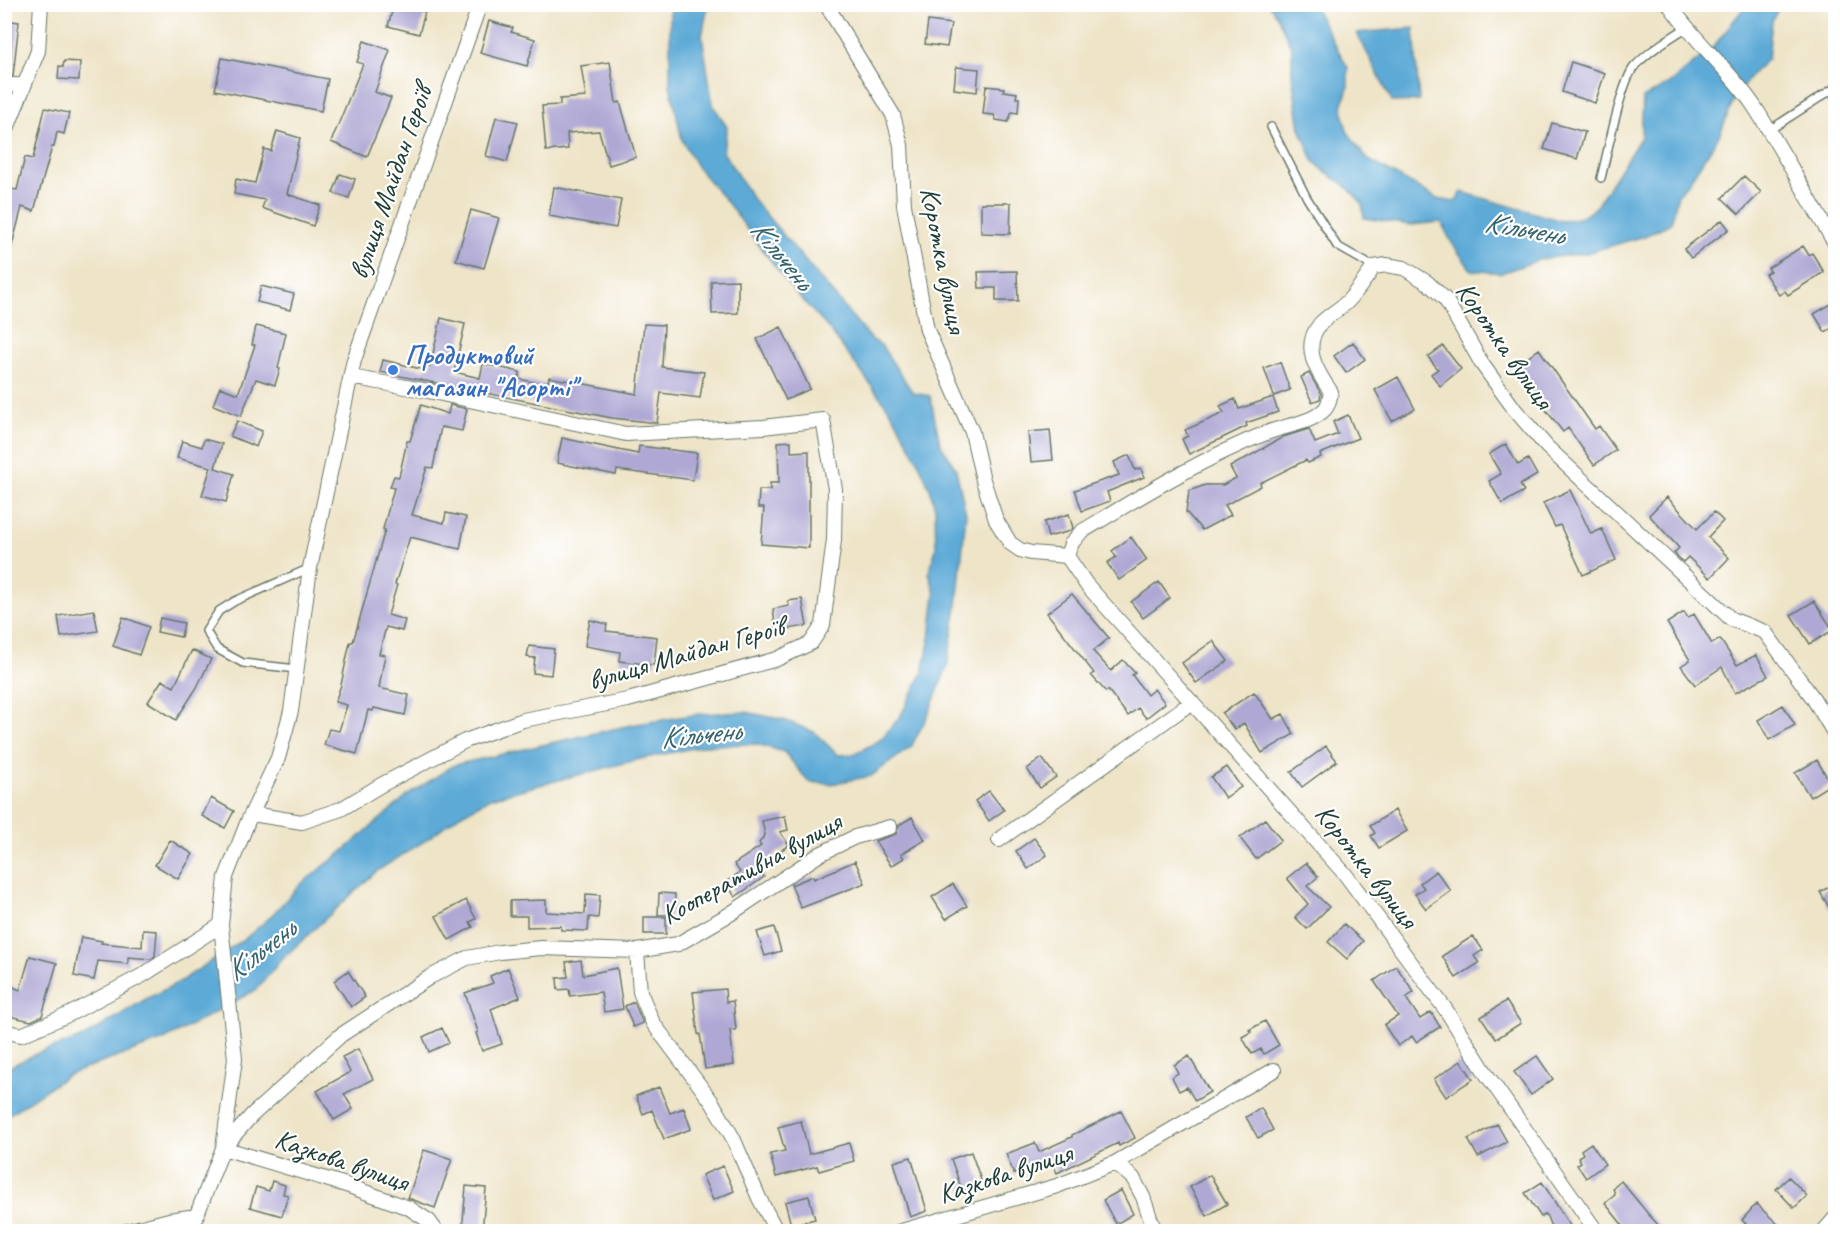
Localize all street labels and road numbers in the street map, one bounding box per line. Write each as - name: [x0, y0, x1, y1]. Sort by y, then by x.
- street label: вулиця Майдан Героїв: [341, 75, 442, 283]
- street label: Коротка вулиця: [913, 184, 976, 338]
- street label: Коротка вулиця: [1448, 274, 1563, 418]
- street label: вулиця Майдан Героїв: [584, 607, 794, 698]
- street label: Коротка вулиця: [1308, 797, 1428, 937]
- street label: Кооперативна вулиця: [655, 803, 849, 932]
- street label: Казкова вулиця: [270, 1121, 416, 1201]
- street label: Казкова вулиця: [934, 1134, 1079, 1212]

